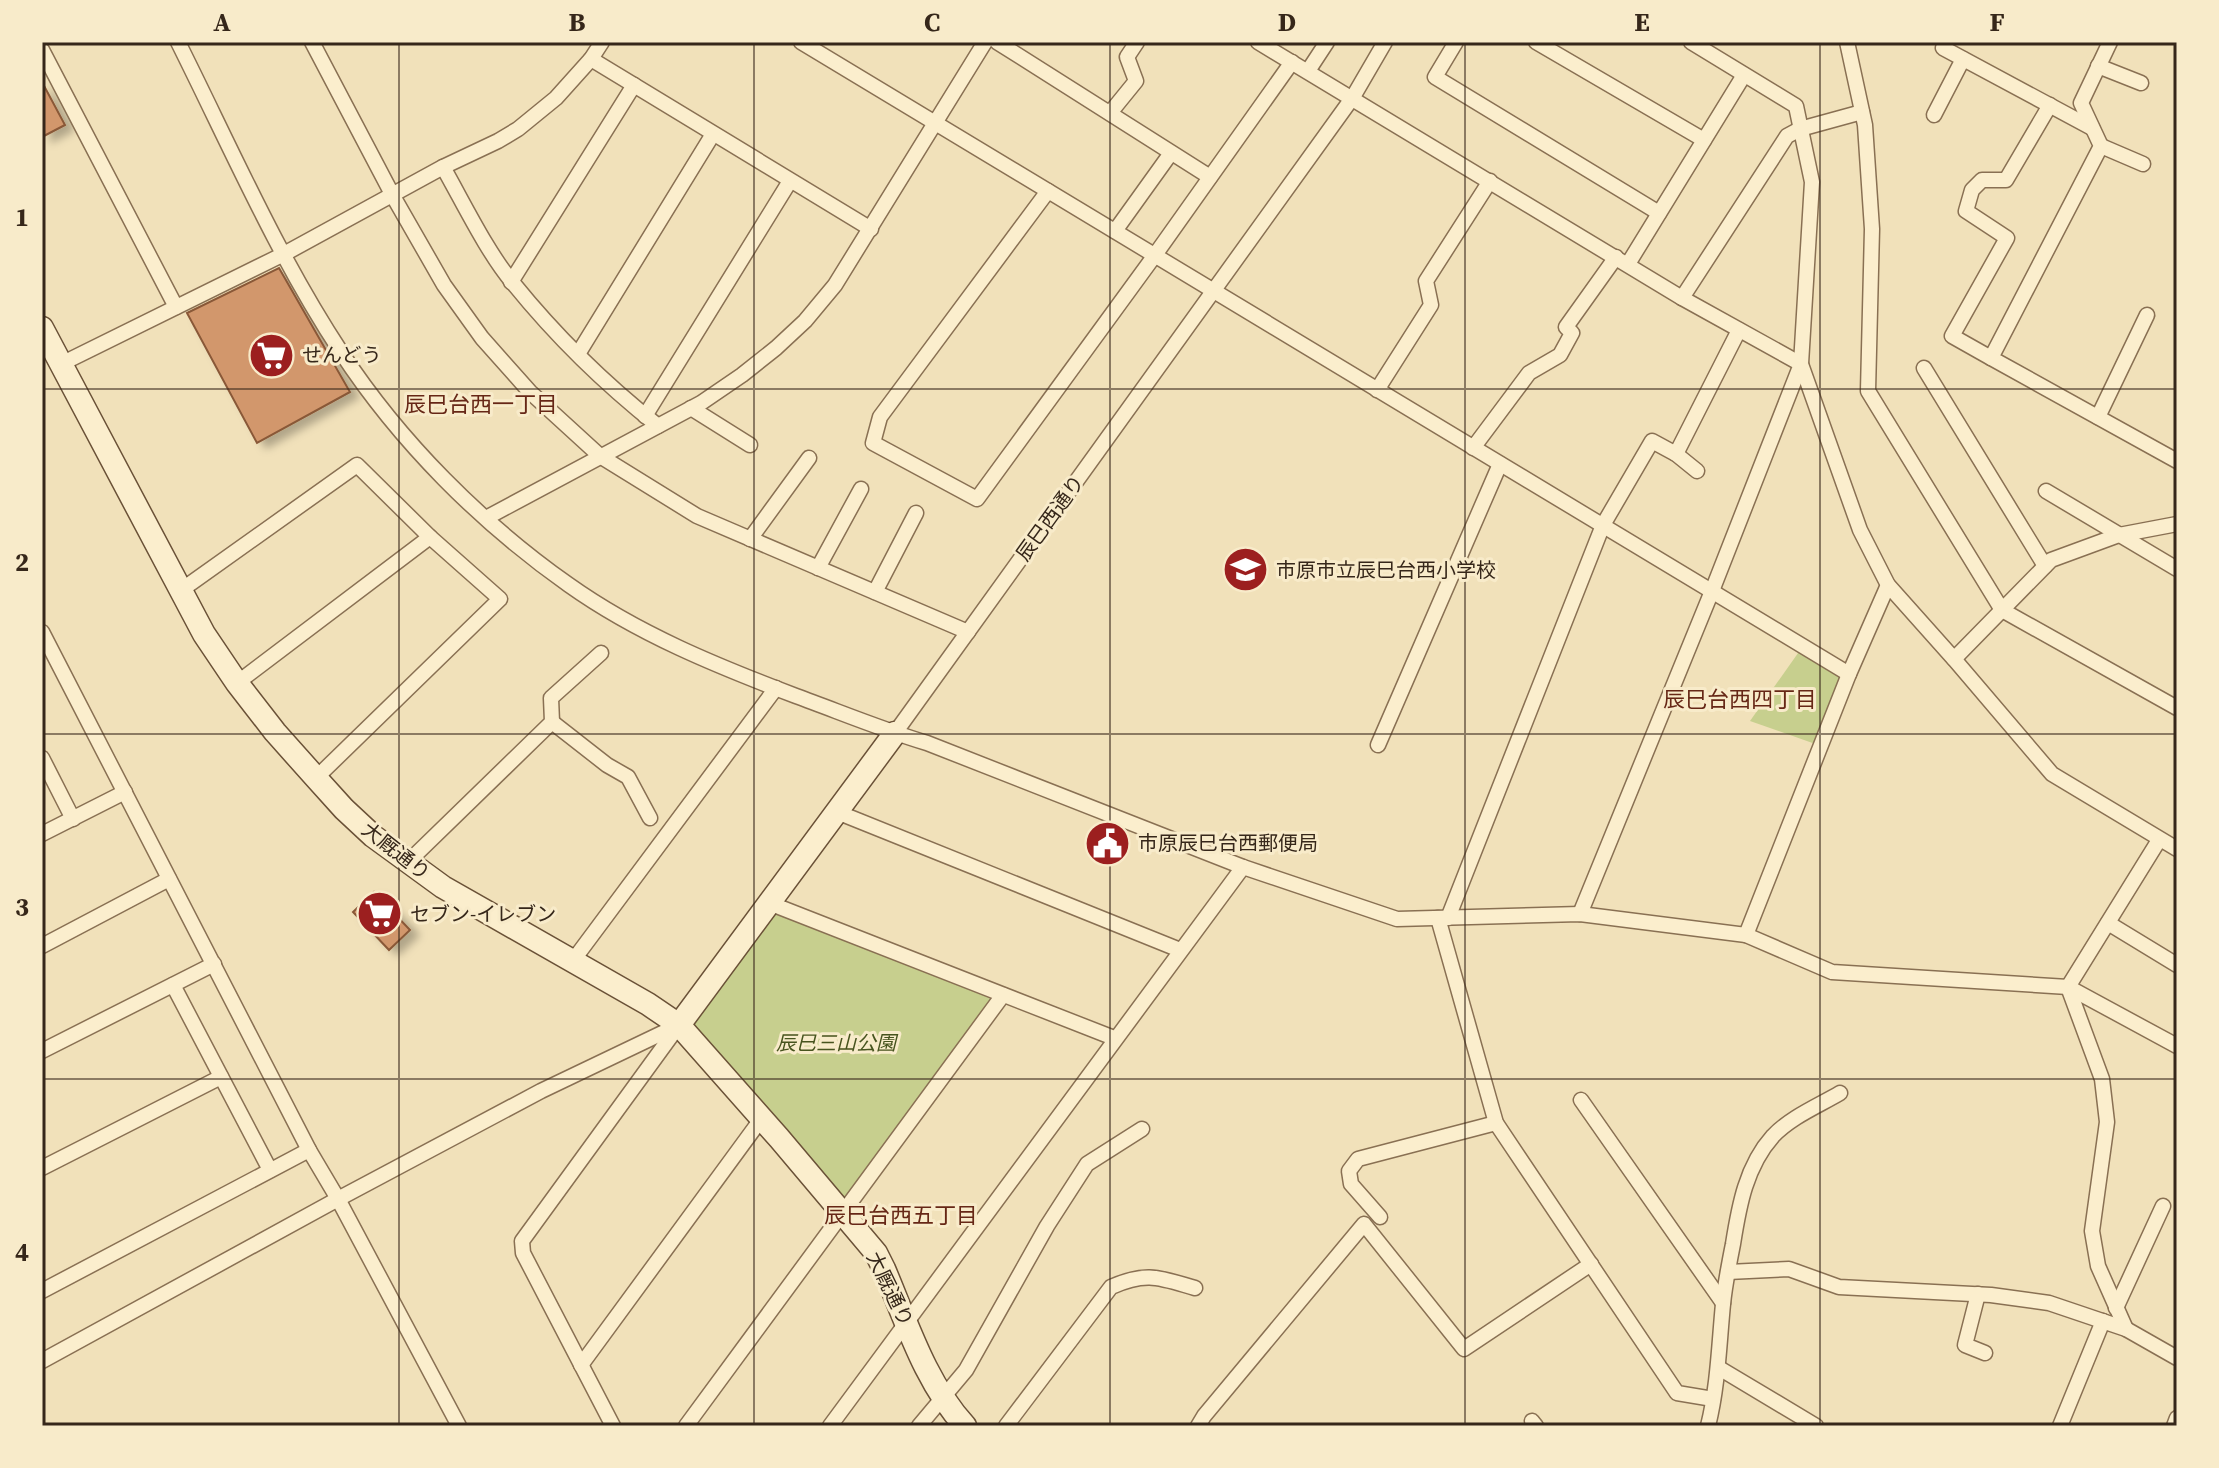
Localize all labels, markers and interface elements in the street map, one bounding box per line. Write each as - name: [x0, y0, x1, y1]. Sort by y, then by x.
- text: A: [213, 4, 231, 40]
- text: B: [569, 4, 586, 40]
- text: C: [924, 4, 940, 40]
- text: D: [1278, 4, 1296, 40]
- text: E: [1634, 4, 1650, 40]
- text: F: [1989, 4, 2005, 40]
- text: 1: [15, 199, 29, 235]
- supermarket icon: せんどう: [247, 331, 295, 379]
- place label: せんどう: [302, 341, 381, 369]
- district label: 辰巳台西一丁目: [404, 389, 558, 419]
- street label: 辰巳西通り: [1009, 469, 1091, 567]
- text: 2: [15, 544, 29, 580]
- school or university icon: 市原市立辰巳台西小学校: [1221, 546, 1269, 594]
- place label: 市原市立辰巳台西小学校: [1276, 556, 1496, 584]
- district label: 辰巳台西四丁目: [1663, 684, 1817, 714]
- street label: 大厩通り: [356, 815, 436, 887]
- public building icon: 市原辰巳台西郵便局: [1083, 819, 1131, 867]
- place label: 市原辰巳台西郵便局: [1138, 829, 1318, 857]
- text: 3: [15, 889, 29, 925]
- supermarket icon: セブン-イレブン: [355, 890, 403, 938]
- place label: セブン-イレブン: [410, 900, 556, 928]
- park label: 辰巳三山公園: [776, 1029, 899, 1057]
- district label: 辰巳台西五丁目: [824, 1200, 978, 1230]
- text: 4: [15, 1234, 29, 1270]
- street label: 大厩通り: [860, 1247, 920, 1331]

